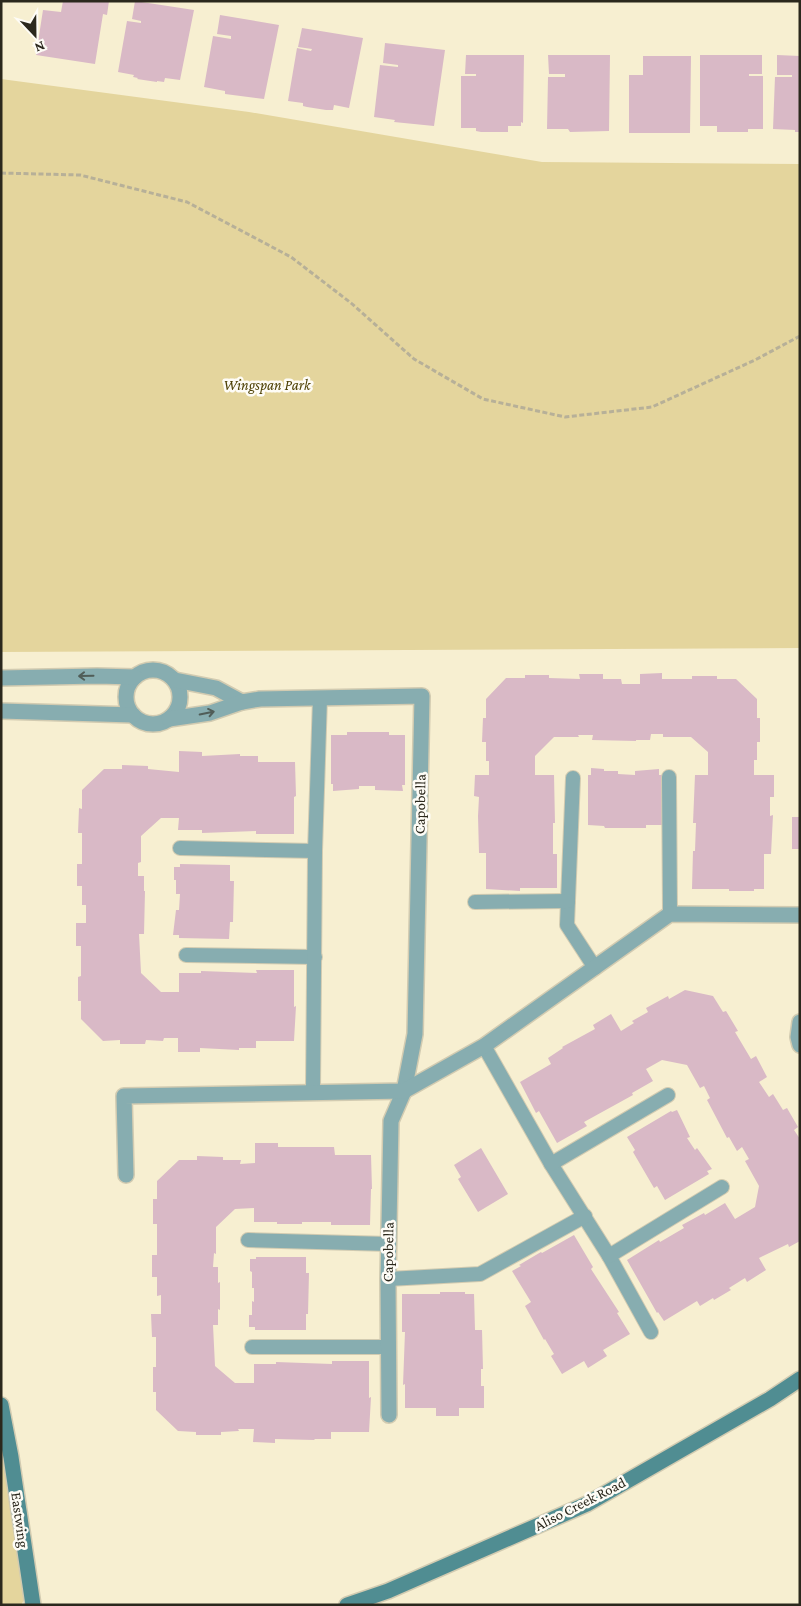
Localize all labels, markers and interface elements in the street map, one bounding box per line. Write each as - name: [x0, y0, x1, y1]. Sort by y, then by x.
- north arrow: [10, 10, 60, 60]
- text: N: [32, 38, 47, 56]
- park label: Wingspan Park: [224, 377, 312, 394]
- one-way arrow: [78, 671, 94, 681]
- one-way arrow: [198, 708, 214, 718]
- street label: Capobella: [411, 774, 430, 834]
- street label: Capobella: [379, 1222, 398, 1282]
- street label: Aliso Creek Road: [532, 1474, 628, 1534]
- street label: Eastwing: [7, 1491, 32, 1549]

